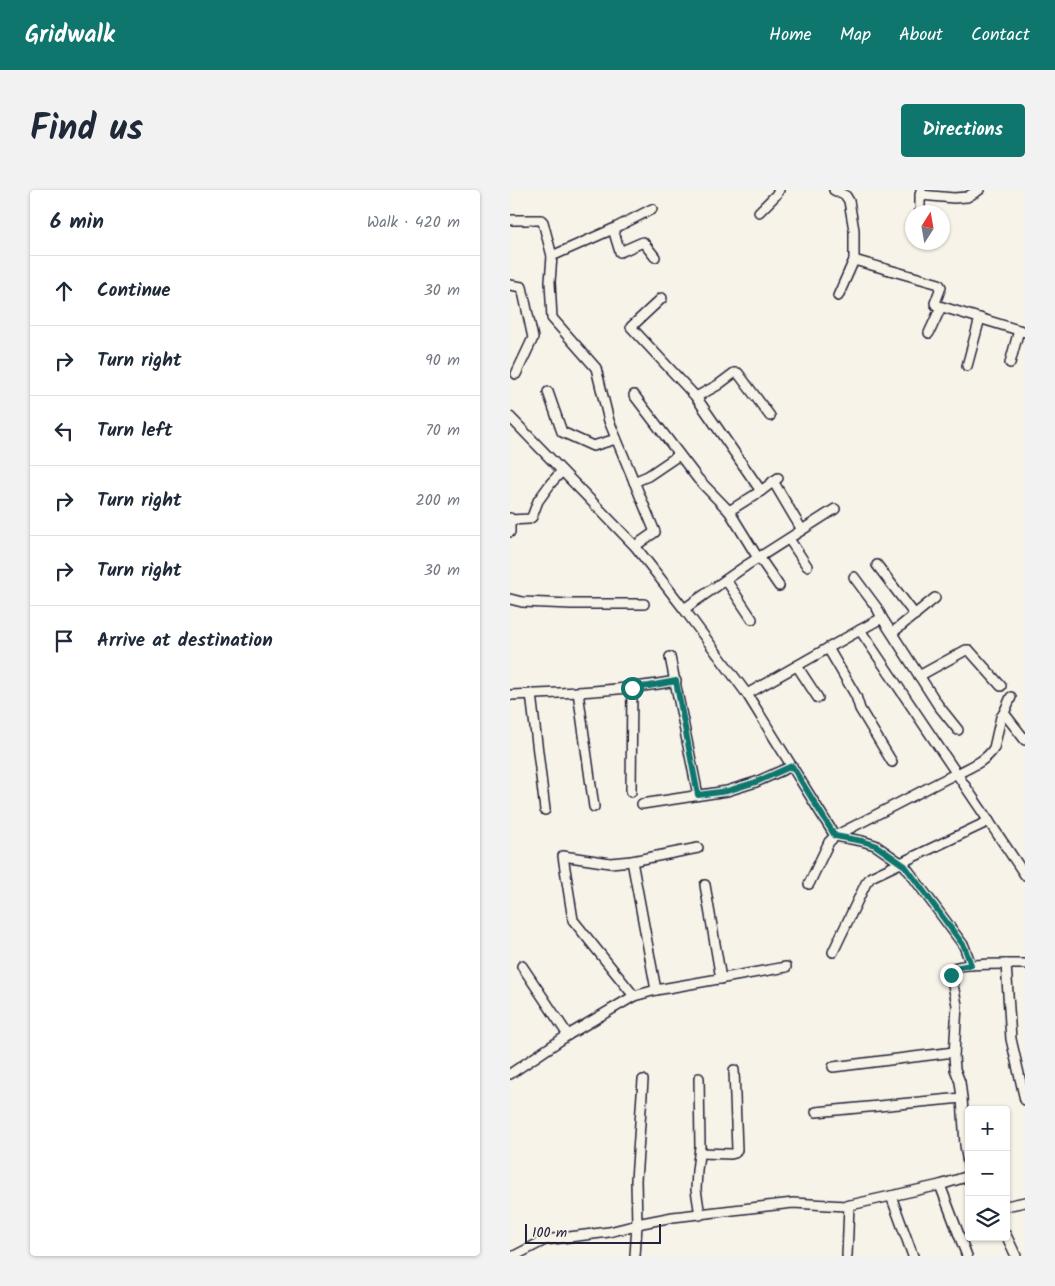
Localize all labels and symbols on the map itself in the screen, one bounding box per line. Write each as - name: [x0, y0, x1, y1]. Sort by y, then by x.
- north arrow: [905, 205, 950, 250]
- route start: [621, 677, 644, 700]
- route end: [940, 964, 963, 987]
- scale bar: [525, 1221, 661, 1244]

